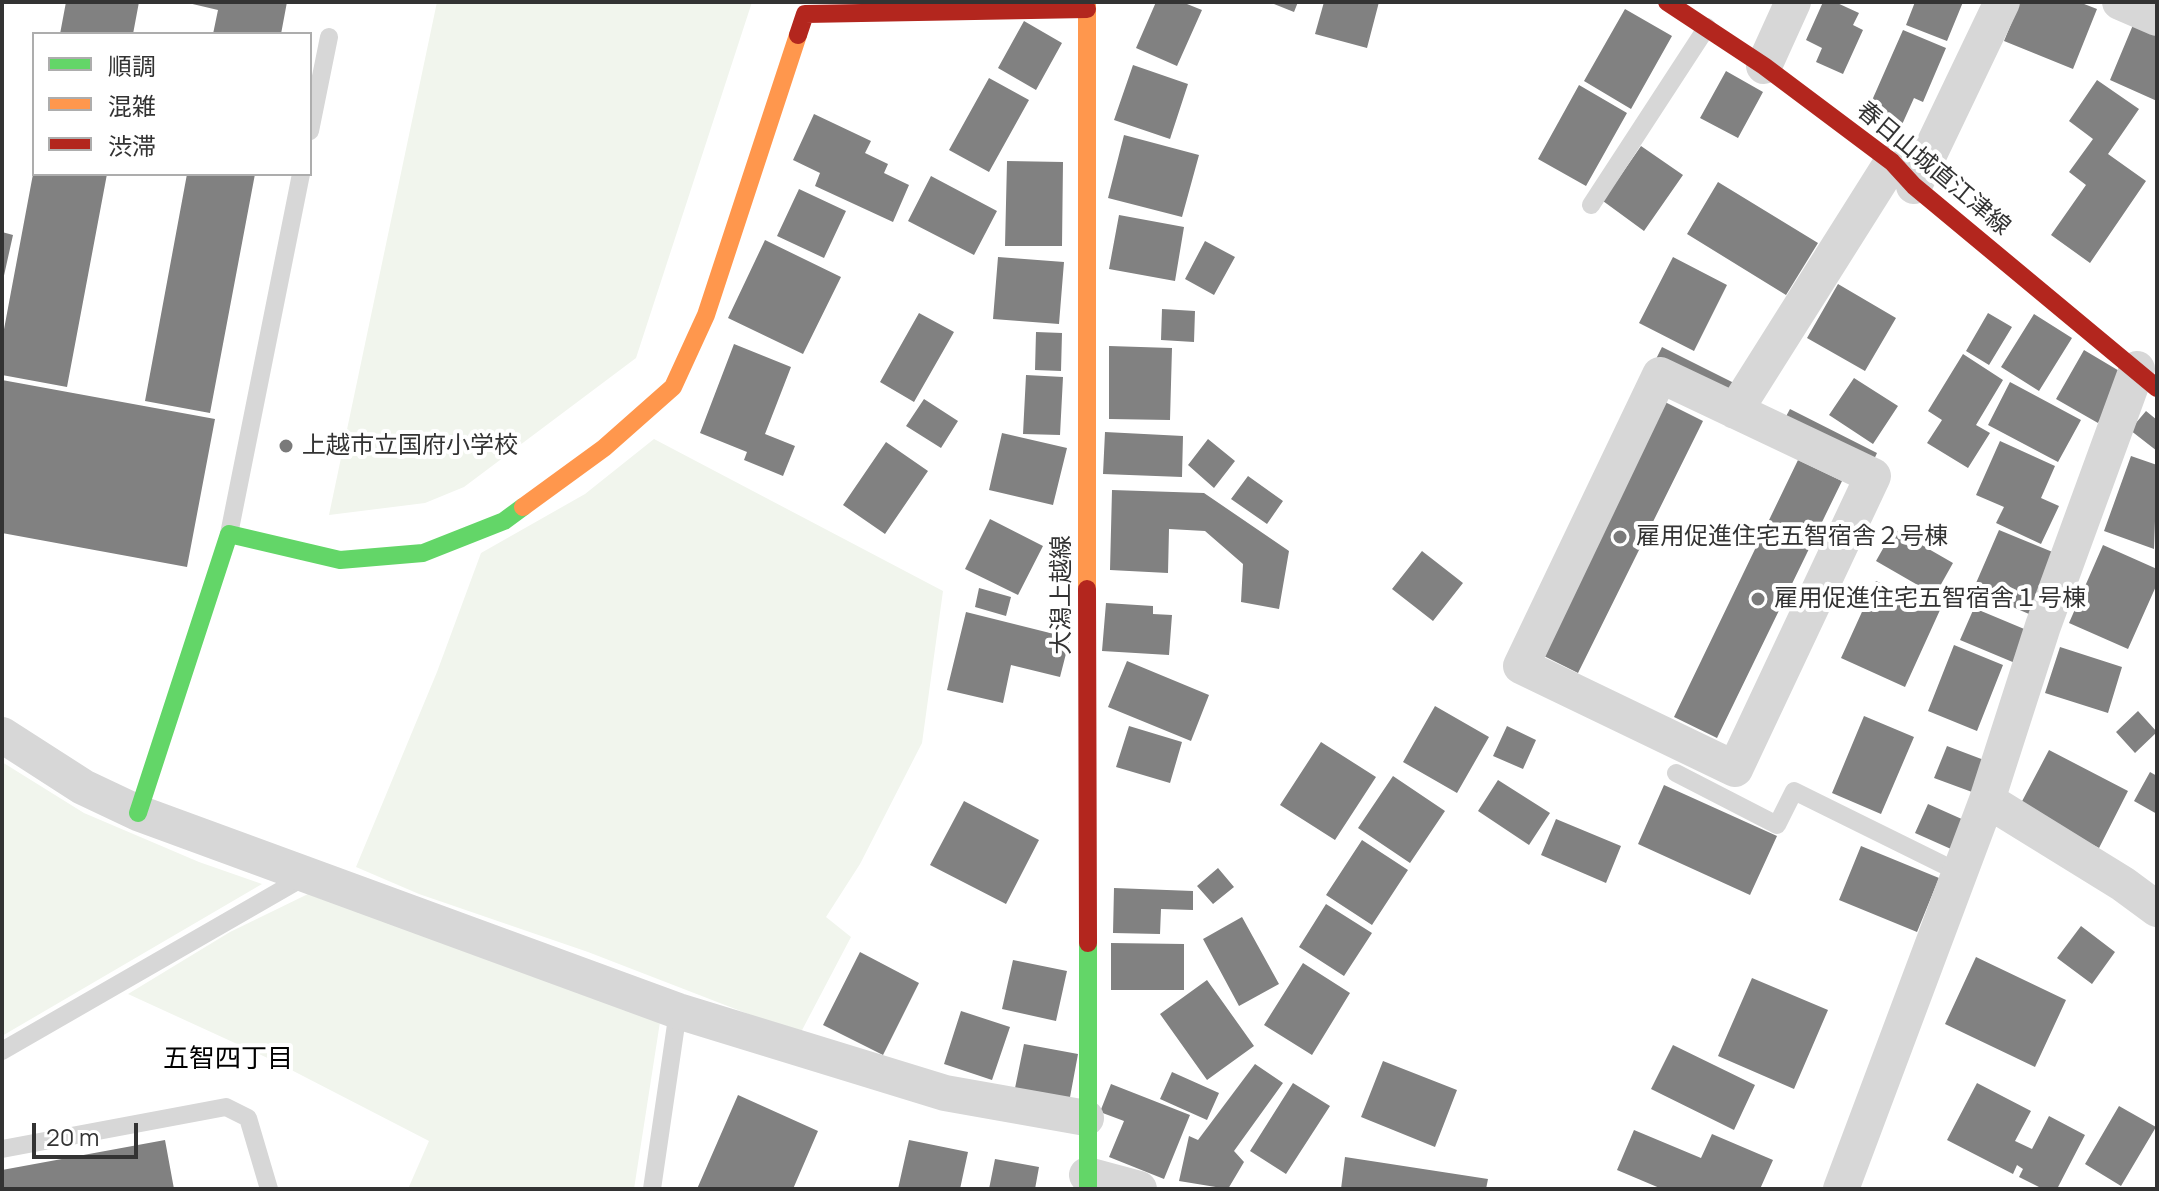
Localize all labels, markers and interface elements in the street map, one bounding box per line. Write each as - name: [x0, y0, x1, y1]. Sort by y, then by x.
- legend: [32, 32, 312, 176]
- text: 順調: [108, 49, 156, 82]
- text: 混雑: [108, 89, 156, 122]
- street label: 春日山城直江津線: [1850, 96, 2016, 242]
- text: 渋滞: [108, 129, 156, 162]
- place label: 上越市立国府小学校: [302, 432, 518, 460]
- marker: 上越市立国府小学校: [277, 437, 295, 455]
- place label: 雇用促進住宅五智宿舎２号棟: [1636, 523, 1948, 551]
- marker: 雇用促進住宅五智宿舎２号棟: [1611, 528, 1629, 546]
- street label: 大潟上越線: [1048, 535, 1076, 655]
- place label: 雇用促進住宅五智宿舎１号棟: [1774, 585, 2086, 613]
- marker: 雇用促進住宅五智宿舎１号棟: [1749, 590, 1767, 608]
- district label: 五智四丁目: [163, 1044, 293, 1076]
- scale bar: [36, 1107, 142, 1157]
- text: 20 m: [46, 1120, 99, 1153]

